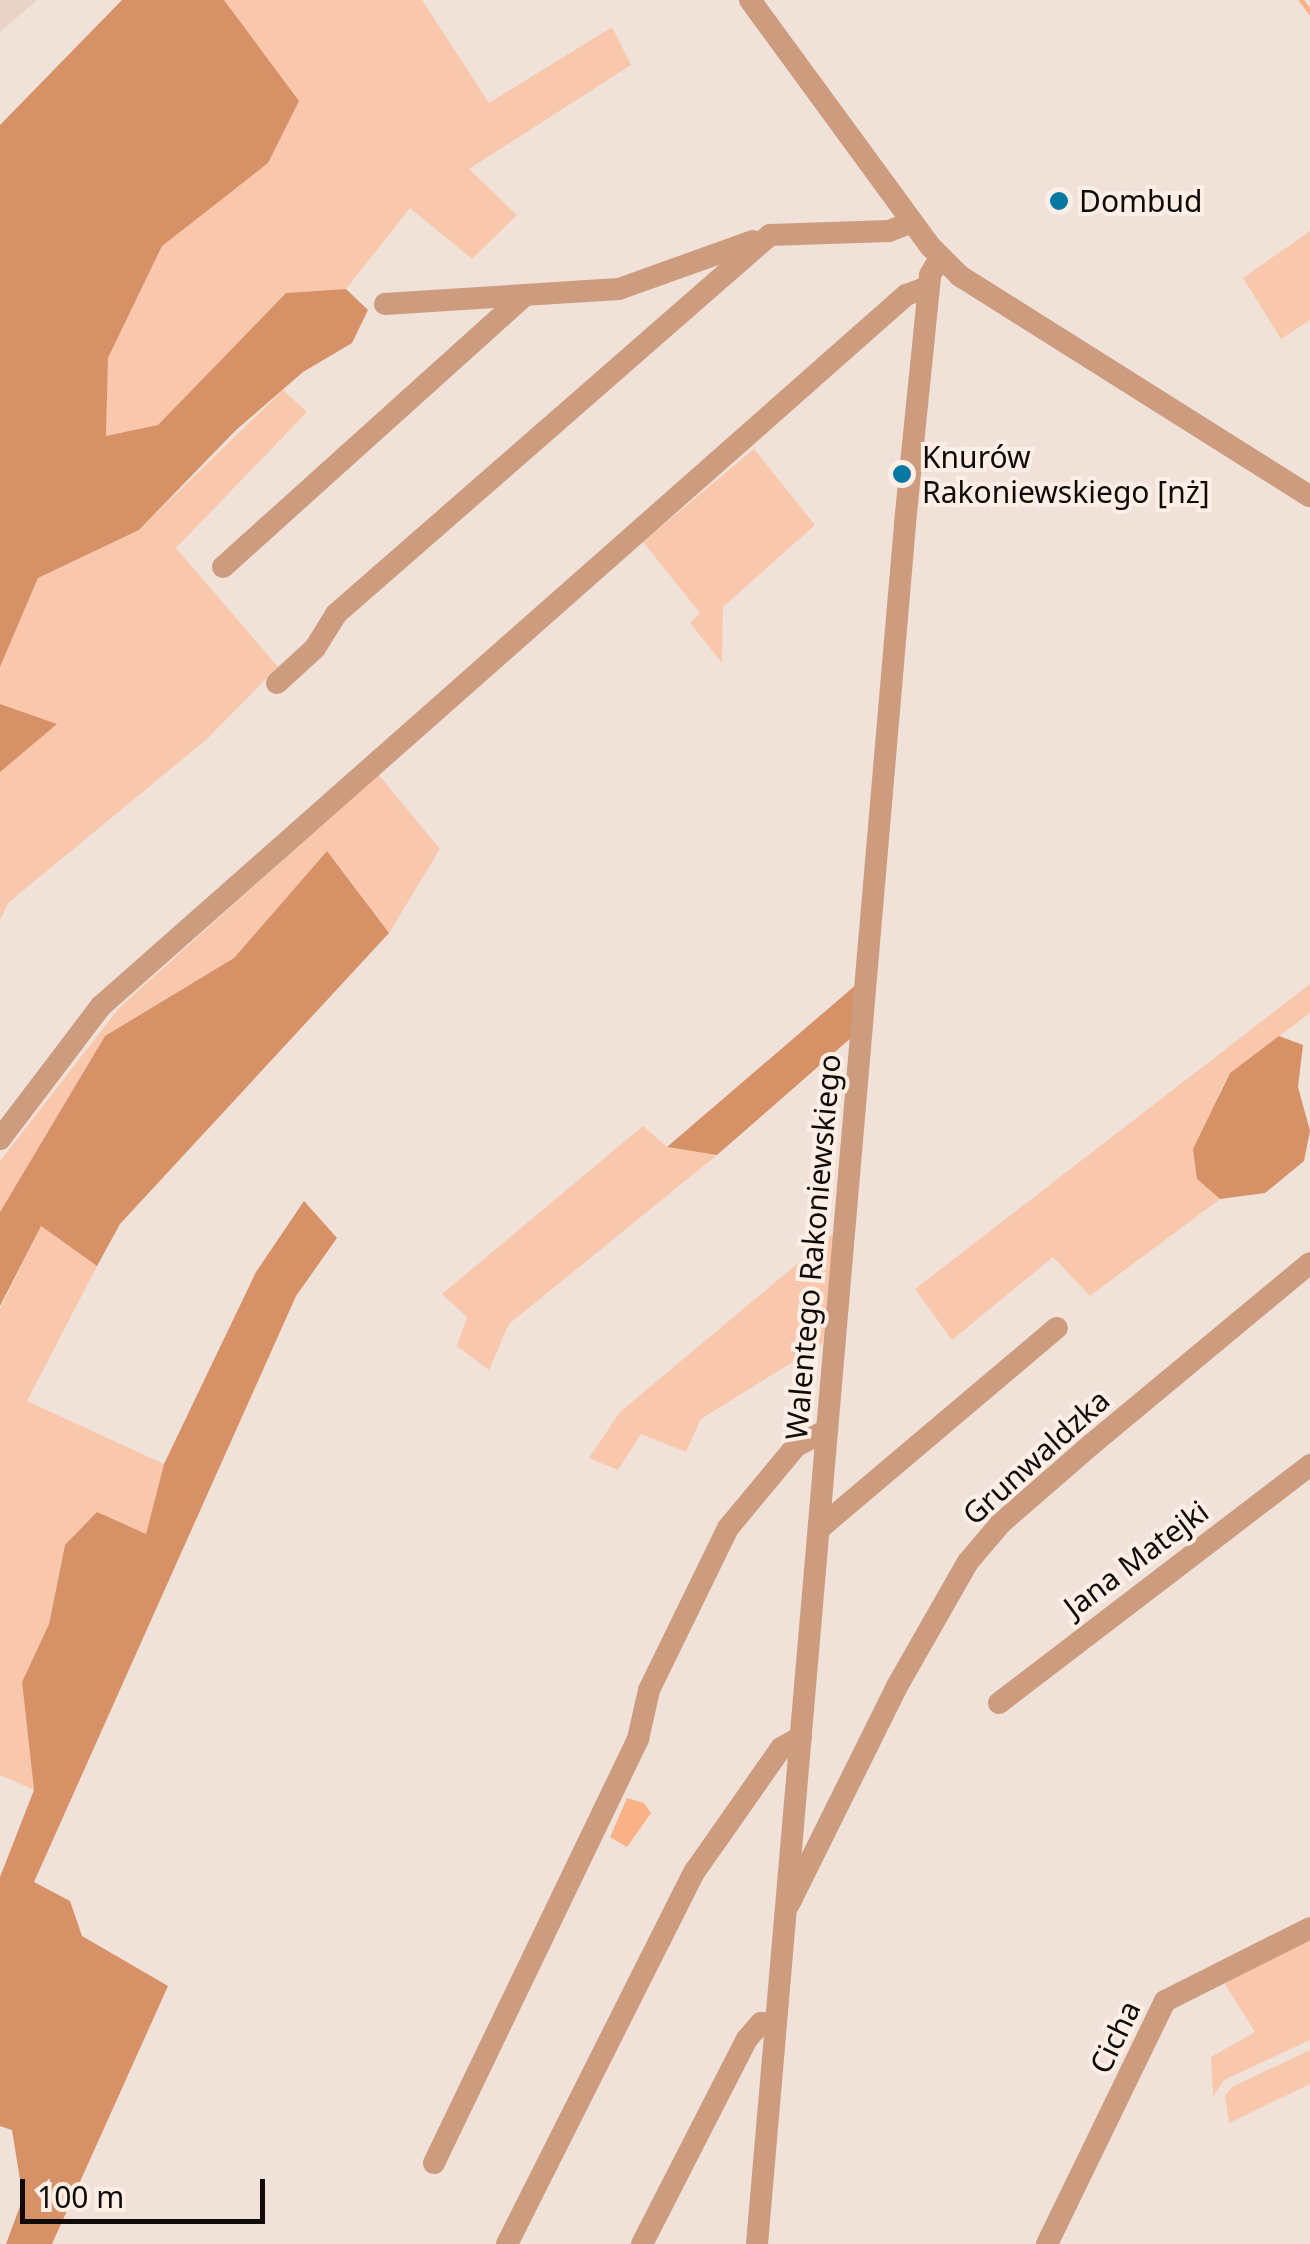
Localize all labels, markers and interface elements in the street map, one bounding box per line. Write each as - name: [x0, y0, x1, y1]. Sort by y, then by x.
- place label: Dombud: [1079, 183, 1203, 219]
- marker: Dombud: [1048, 190, 1070, 212]
- place label: Knurów Rakoniewskiego [nż]: [922, 439, 1210, 510]
- marker: Knurów Rakoniewskiego [nż]: [891, 463, 913, 485]
- street label: Walentego Rakoniewskiego: [778, 1053, 848, 1441]
- street label: Grunwaldzka: [955, 1382, 1117, 1532]
- street label: Jana Matejki: [1057, 1493, 1215, 1625]
- street label: Cicha: [1082, 1995, 1148, 2079]
- scale bar: [25, 2159, 270, 2221]
- text: 100 m: [37, 2176, 124, 2217]

